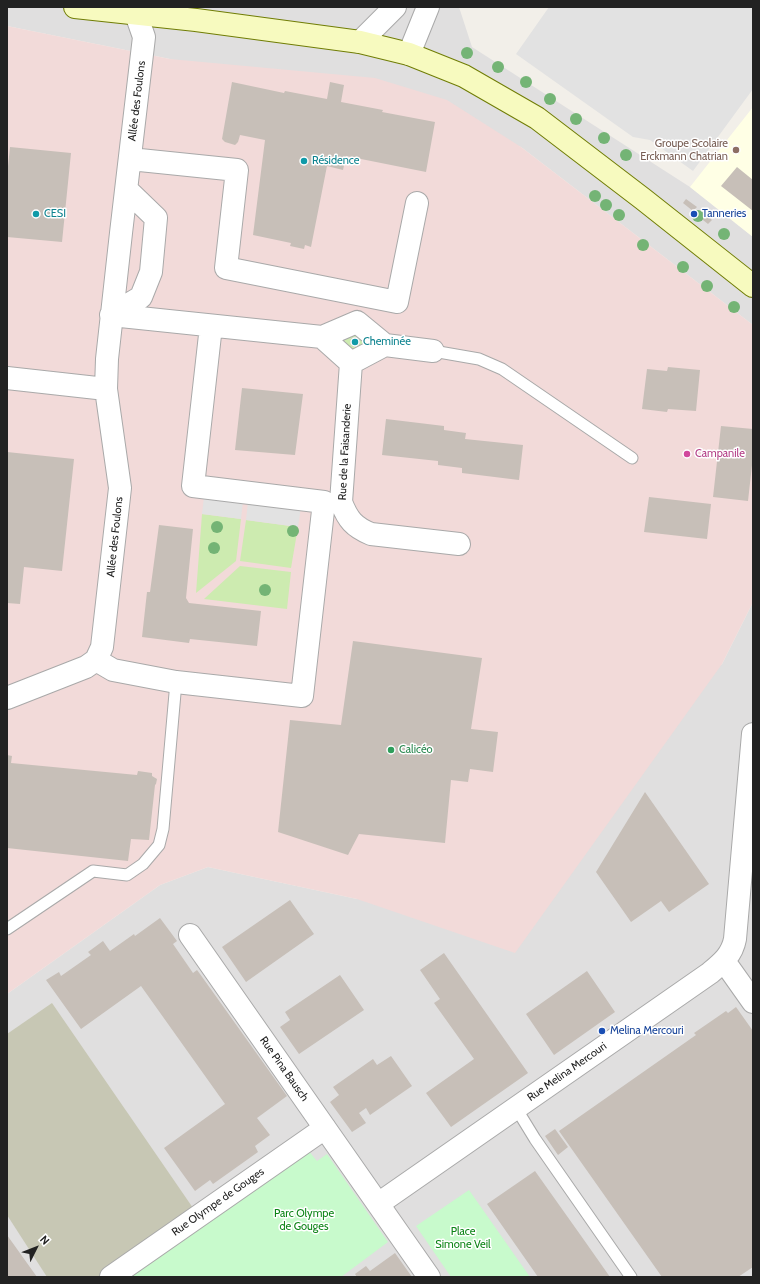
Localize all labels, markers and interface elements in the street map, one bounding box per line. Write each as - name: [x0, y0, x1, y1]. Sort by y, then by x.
- street label: Allée des Foulons: [126, 60, 148, 142]
- place label: Groupe Scolaire Erckmann Chatrian: [640, 137, 728, 163]
- marker: Groupe Scolaire Erckmann Chatrian: [731, 145, 741, 155]
- place label: Résidence: [312, 154, 359, 168]
- marker: Résidence: [299, 156, 309, 166]
- place label: CESI: [44, 207, 66, 221]
- place label: Tanneries: [702, 207, 746, 221]
- marker: CESI: [31, 209, 41, 219]
- marker: Tanneries: [689, 209, 699, 219]
- place label: Cheminée: [363, 335, 411, 349]
- marker: Cheminée: [350, 337, 360, 347]
- street label: Rue de la Faisanderie: [336, 403, 354, 501]
- place label: Campanile: [695, 447, 745, 461]
- marker: Campanile: [682, 449, 692, 459]
- street label: Allée des Foulons: [104, 496, 126, 578]
- place label: Calicéo: [399, 743, 433, 757]
- marker: Calicéo: [386, 745, 396, 755]
- place label: Melina Mercouri: [610, 1024, 684, 1038]
- marker: Melina Mercouri: [597, 1026, 607, 1036]
- street label: Rue Pina Bausch: [257, 1034, 311, 1104]
- street label: Rue Melina Mercouri: [525, 1040, 609, 1104]
- street label: Rue Olympe de Gouges: [169, 1165, 267, 1239]
- park label: Parc Olympe de Gouges: [274, 1207, 334, 1233]
- park label: Place Simone Veil: [435, 1225, 491, 1251]
- north arrow: [16, 1228, 56, 1268]
- text: N: [37, 1232, 53, 1248]

